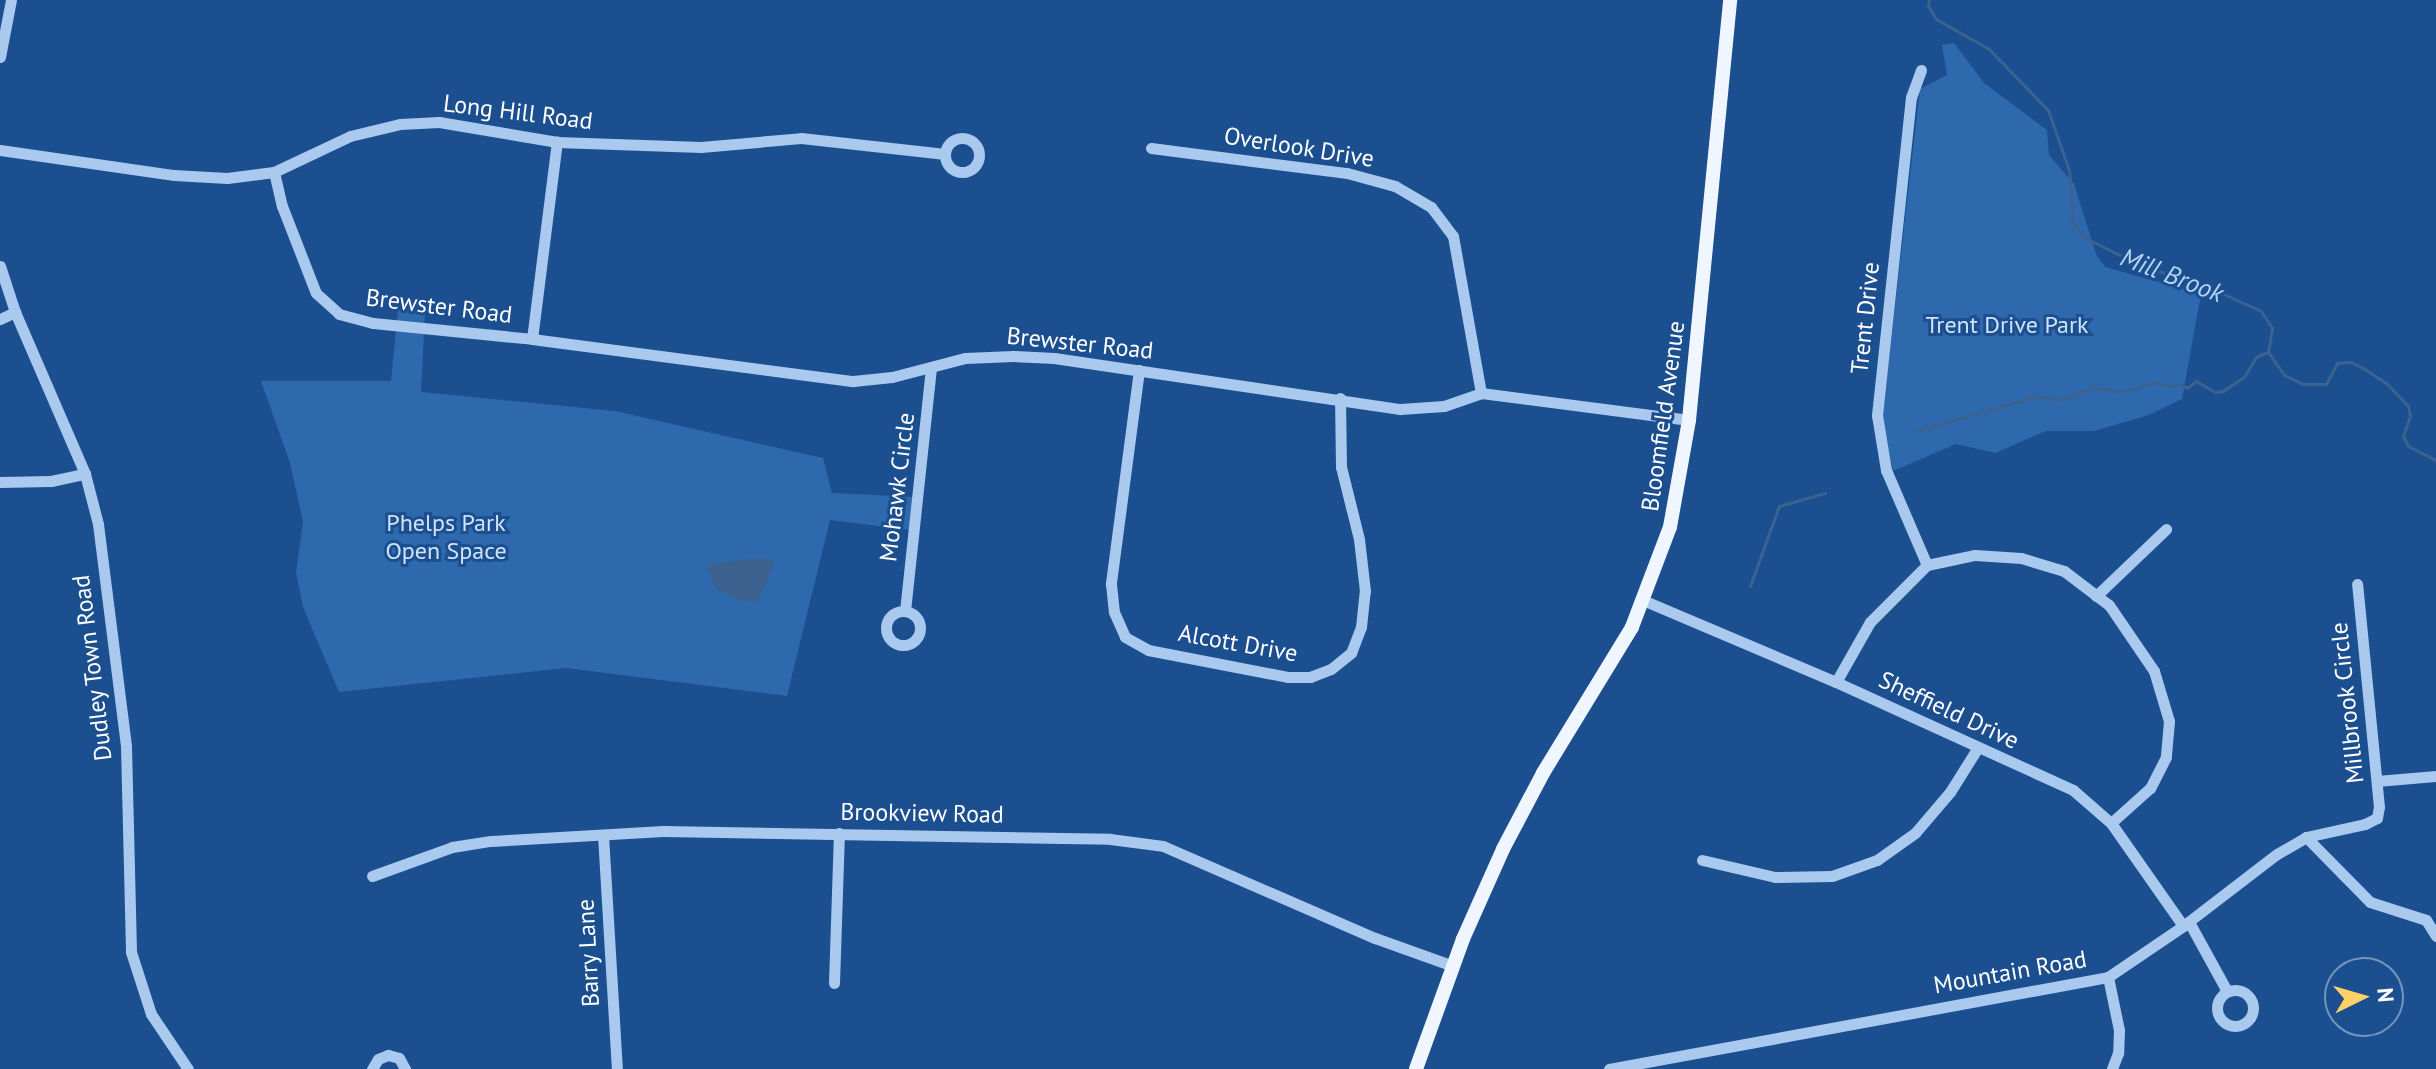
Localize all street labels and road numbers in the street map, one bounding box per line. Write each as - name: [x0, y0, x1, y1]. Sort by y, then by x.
- street label: Long Hill Road: [442, 89, 594, 135]
- street label: Overlook Drive: [1222, 121, 1376, 173]
- street label: Trent Drive: [1845, 260, 1885, 376]
- street label: Brewster Road: [364, 283, 514, 329]
- street label: Bloomfield Avenue: [1635, 319, 1691, 513]
- street label: Brewster Road: [1005, 321, 1155, 365]
- street label: Mohawk Circle: [874, 410, 920, 564]
- street label: Dudley Town Road: [66, 573, 118, 763]
- street label: Alcott Drive: [1176, 618, 1300, 668]
- street label: Millbrook Circle: [2324, 621, 2370, 785]
- street label: Sheffield Drive: [1874, 665, 2024, 755]
- street label: Brookview Road: [840, 797, 1004, 829]
- street label: Barry Lane: [571, 898, 605, 1008]
- street label: Mountain Road: [1931, 944, 2089, 1000]

